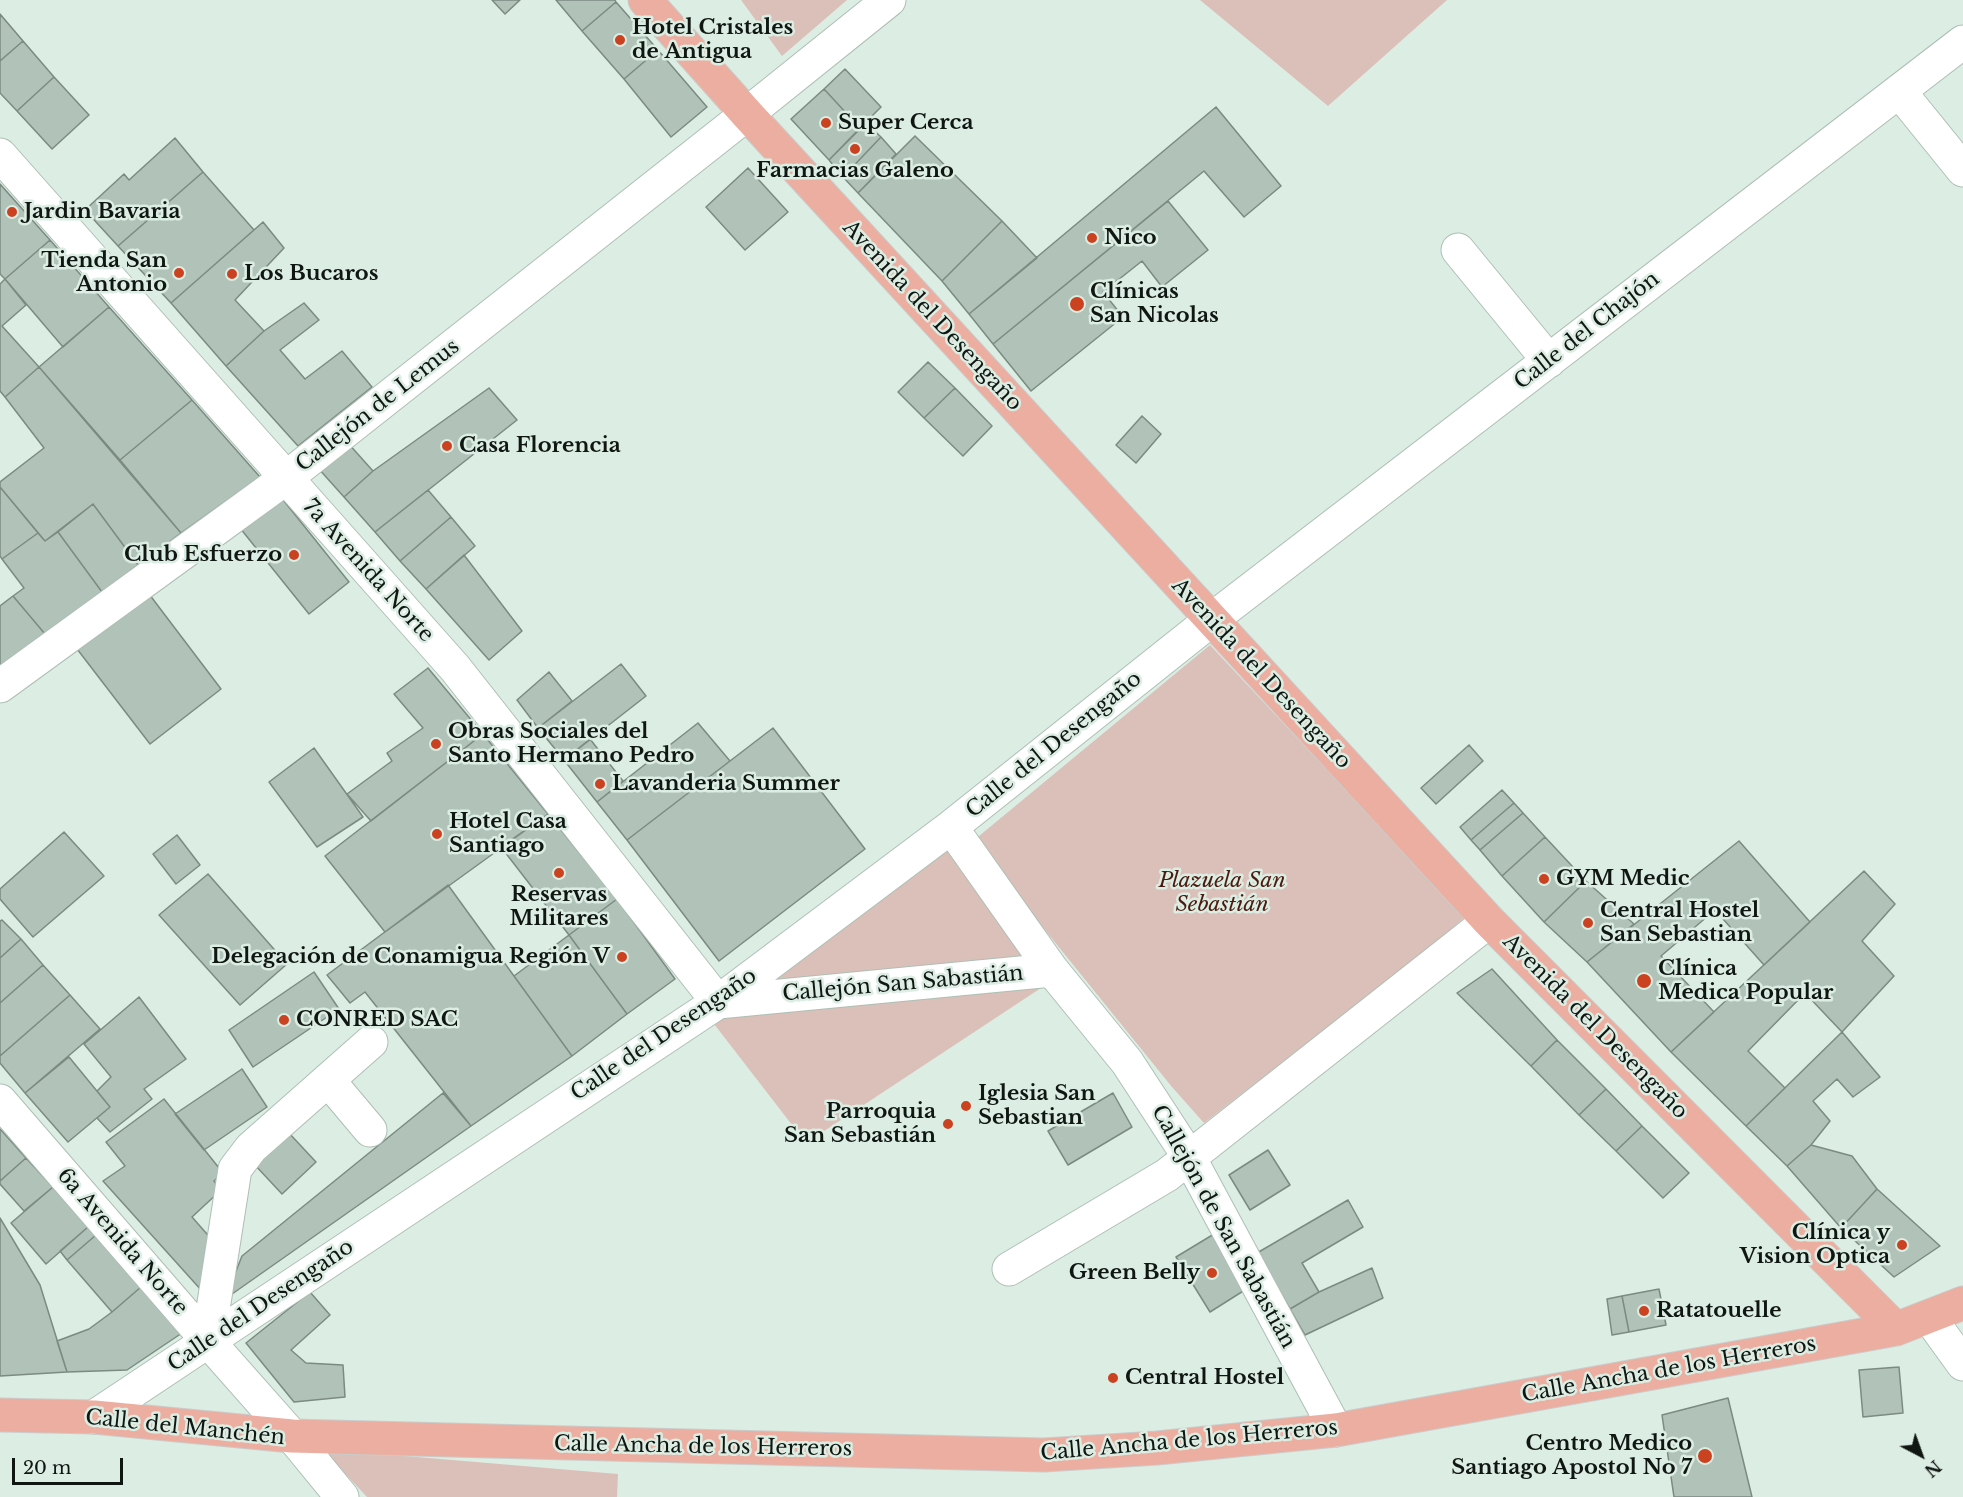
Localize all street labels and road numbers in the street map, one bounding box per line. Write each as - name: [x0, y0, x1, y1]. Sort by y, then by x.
- street label: Avenida del Desengaño: [837, 216, 1027, 416]
- street label: Calle del Chajón: [1510, 267, 1664, 395]
- street label: Callejón de Lemus: [291, 334, 465, 478]
- street label: 7a Avenida Norte: [297, 495, 439, 647]
- street label: Avenida del Desengaño: [1166, 574, 1356, 774]
- street label: Calle del Desengaño: [961, 667, 1147, 823]
- street label: Avenida del Desengaño: [1497, 929, 1693, 1125]
- street label: Callejón San Sabastián: [781, 961, 1025, 1007]
- street label: Calle del Desengaño: [566, 964, 762, 1106]
- street label: Callejón de San Sabastián: [1146, 1101, 1300, 1353]
- street label: 6a Avenida Norte: [51, 1164, 193, 1320]
- street label: Calle del Desengaño: [163, 1235, 359, 1377]
- street label: Calle Ancha de los Herreros: [1520, 1332, 1818, 1408]
- street label: Calle del Manchén: [84, 1405, 286, 1451]
- street label: Calle Ancha de los Herreros: [1039, 1415, 1339, 1467]
- street label: Calle Ancha de los Herreros: [554, 1432, 852, 1462]

